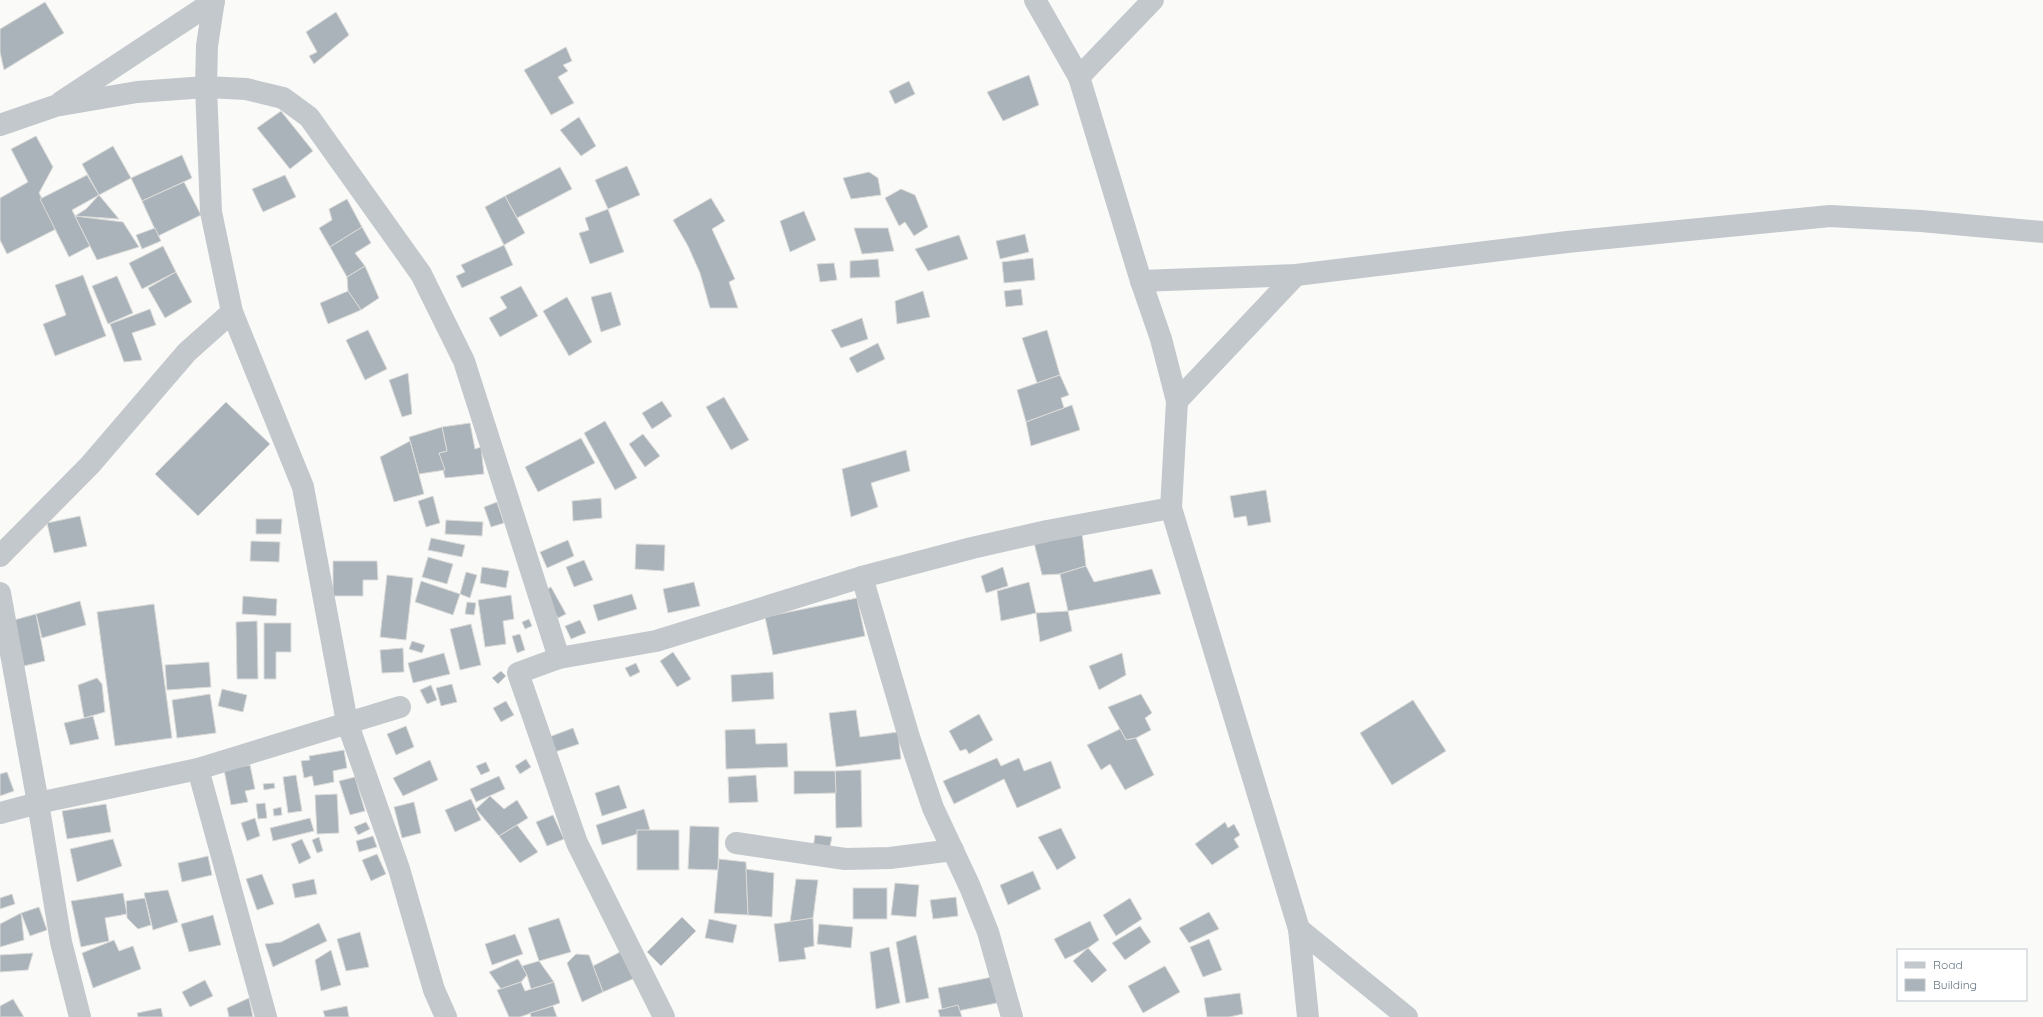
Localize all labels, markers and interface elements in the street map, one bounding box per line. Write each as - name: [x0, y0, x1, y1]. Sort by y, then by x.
- legend: [1897, 949, 2027, 1001]
- text: Road: [1933, 957, 1963, 972]
- text: Building: [1933, 977, 1977, 992]

